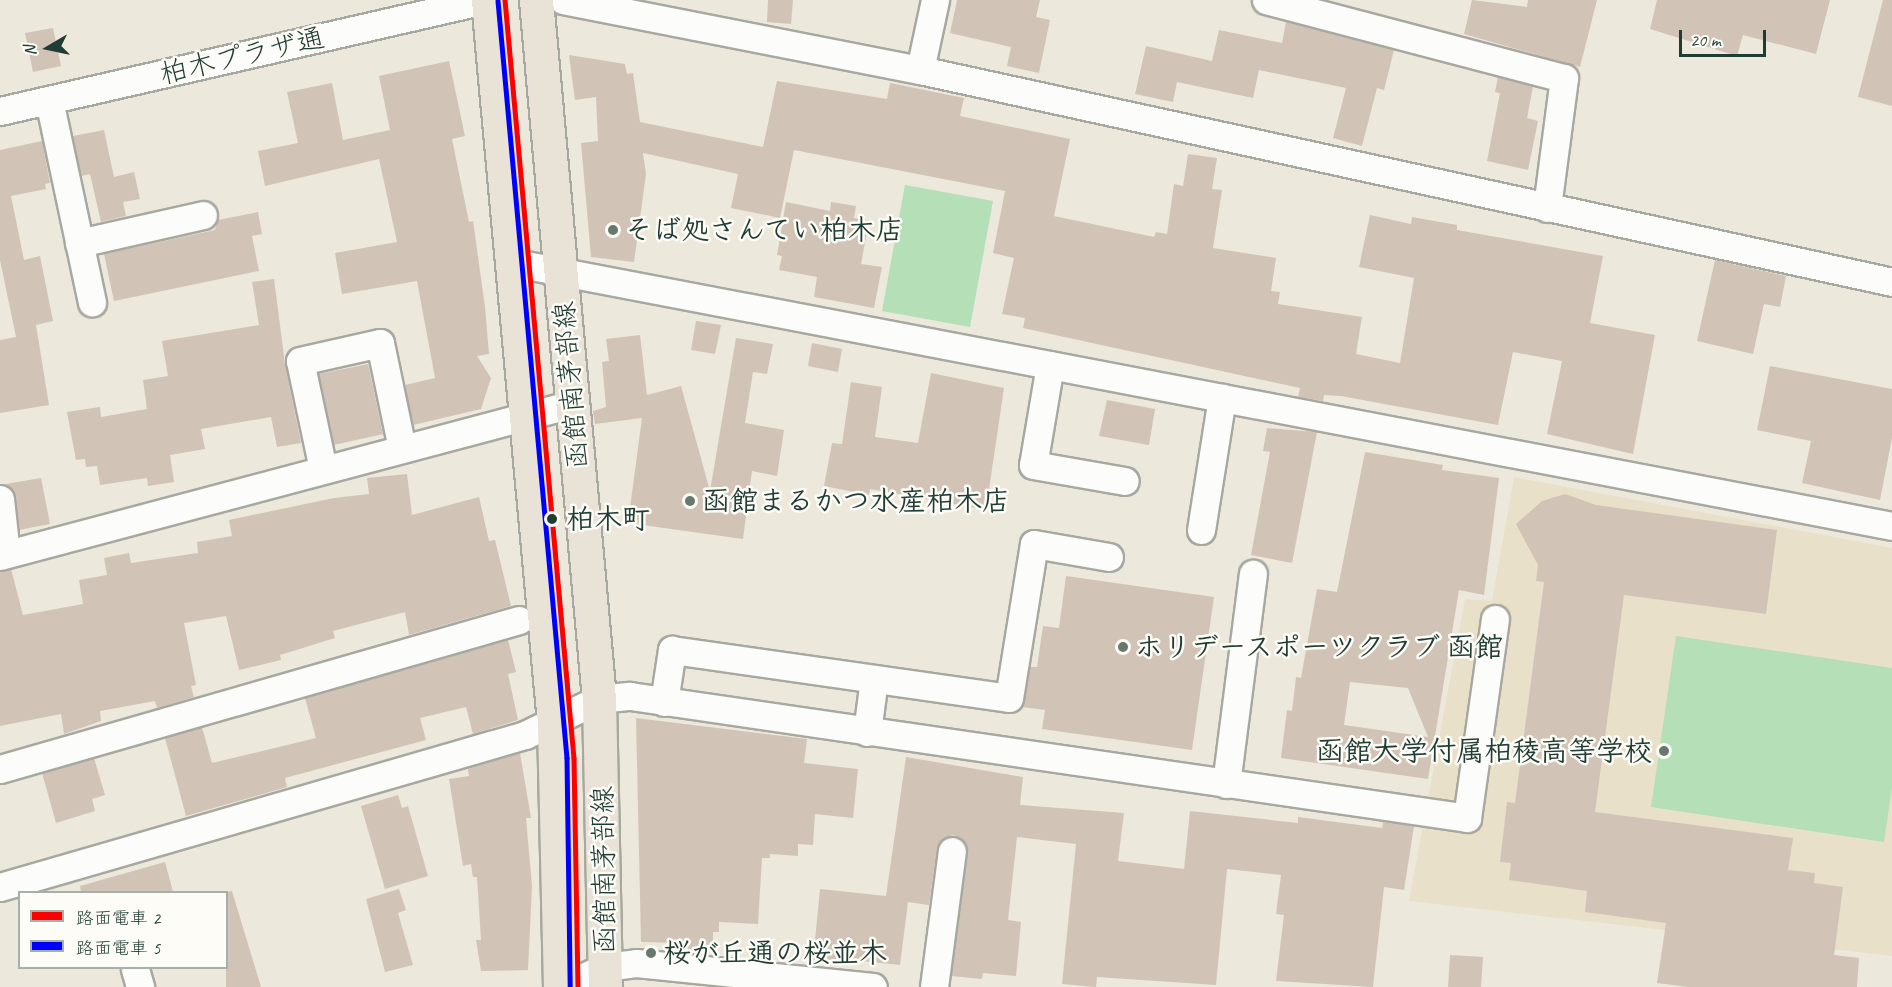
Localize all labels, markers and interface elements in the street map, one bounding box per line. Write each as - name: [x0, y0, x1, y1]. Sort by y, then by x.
- north arrow: [18, 18, 78, 78]
- scale bar: [1682, 18, 1769, 56]
- street label: 柏木プラザ通: [156, 21, 328, 91]
- text: 20 m: [1690, 29, 1721, 51]
- text: N: [20, 44, 41, 57]
- place label: そば処さんてい柏木店: [625, 213, 905, 247]
- marker: そば処さんてい柏木店: [606, 223, 620, 237]
- street label: 函館南茅部線: [547, 300, 595, 470]
- place label: 函館まるかつ水産柏木店: [702, 484, 1010, 518]
- marker: 函館まるかつ水産柏木店: [683, 494, 697, 508]
- place label: 柏木町: [566, 502, 650, 536]
- marker: 柏木町: [543, 510, 561, 528]
- place label: ホリデースポーツクラブ 函館: [1135, 630, 1505, 664]
- marker: ホリデースポーツクラブ 函館: [1116, 640, 1130, 654]
- place label: 函館大学付属柏稜高等学校: [1316, 734, 1652, 768]
- marker: 函館大学付属柏稜高等学校: [1657, 744, 1671, 758]
- street label: 函館南茅部線: [586, 786, 622, 954]
- legend: [18, 891, 228, 969]
- text: 路面電車 2: [76, 907, 160, 929]
- place label: 桜が丘通の桜並木: [663, 936, 887, 970]
- text: 路面電車 5: [76, 937, 160, 959]
- marker: 桜が丘通の桜並木: [644, 946, 658, 960]

